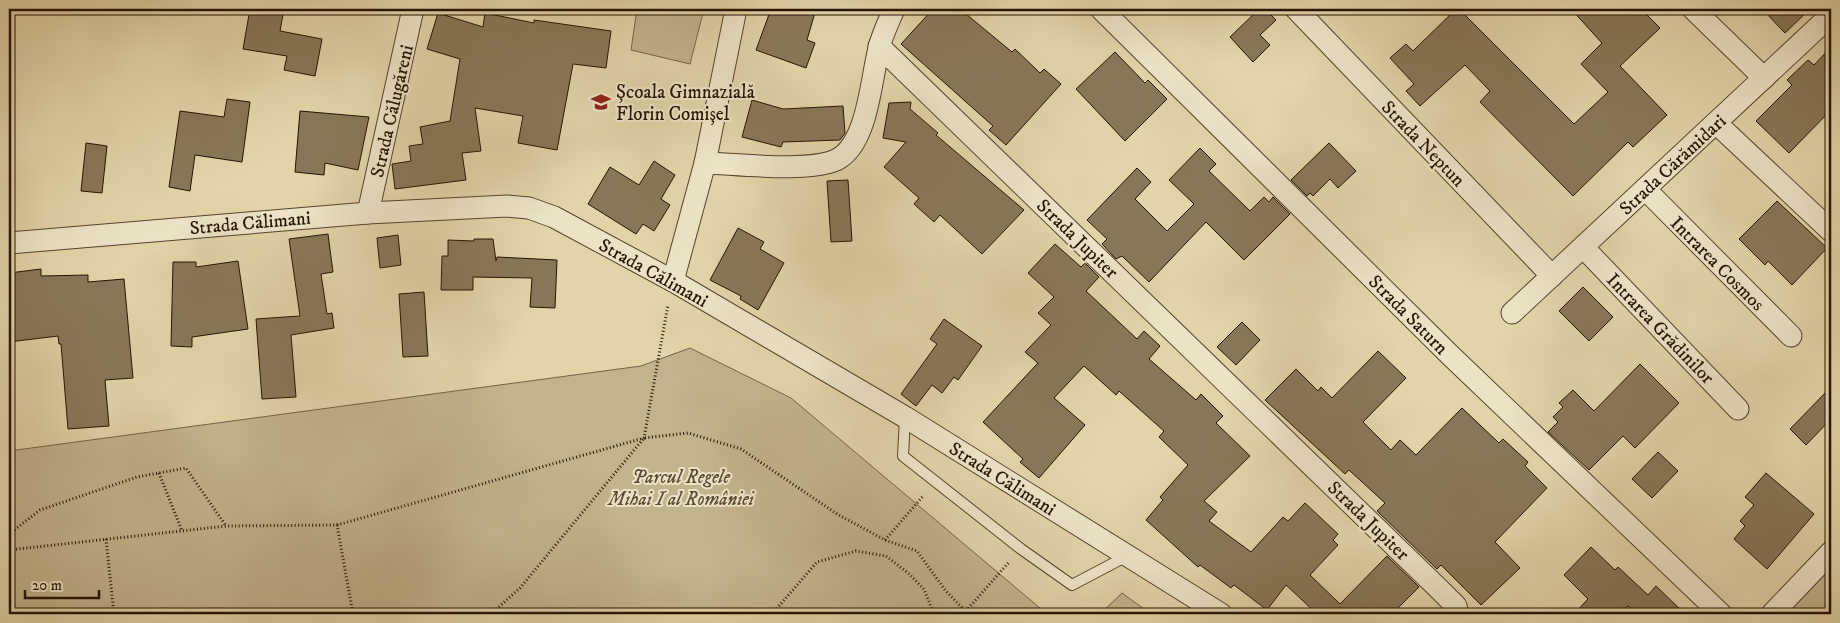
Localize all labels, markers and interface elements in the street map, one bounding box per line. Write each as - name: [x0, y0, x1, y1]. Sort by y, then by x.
- street label: Strada Călugăreni: [366, 43, 419, 180]
- place label: Școala Gimnazială Florin Comișel: [616, 81, 755, 126]
- school or university icon: Școala Gimnazială Florin Comișel: [590, 91, 612, 113]
- street label: Strada Neptun: [1376, 96, 1470, 192]
- street label: Strada Cărămidari: [1615, 110, 1731, 220]
- street label: Strada Jupiter: [1031, 194, 1123, 284]
- street label: Strada Călimani: [189, 207, 312, 240]
- street label: Intrarea Cosmos: [1665, 212, 1769, 316]
- street label: Strada Călimani: [595, 234, 712, 313]
- street label: Intrarea Grădinilor: [1601, 269, 1719, 389]
- street label: Strada Saturn: [1363, 270, 1453, 360]
- street label: Strada Călimani: [945, 437, 1060, 521]
- park label: Parcul Regele Mihai I al României: [606, 466, 755, 511]
- street label: Strada Jupiter: [1322, 476, 1414, 566]
- scale bar: [25, 568, 99, 600]
- text: 20 m: [32, 576, 62, 595]

